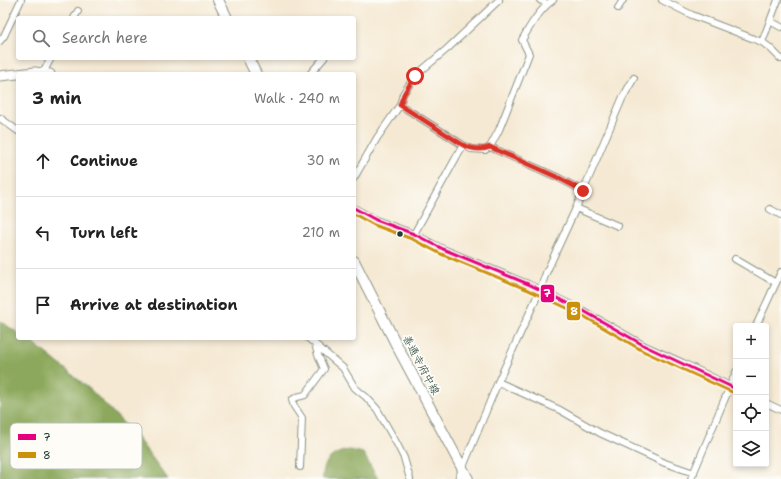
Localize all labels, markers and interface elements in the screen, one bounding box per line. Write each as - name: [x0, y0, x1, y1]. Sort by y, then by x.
- search box: [16, 16, 356, 60]
- icon: search: [30, 27, 52, 49]
- text: Search here: [62, 28, 148, 48]
- route start: [406, 67, 424, 85]
- text: 3 min: [32, 87, 82, 109]
- text: Walk · 240 m: [254, 90, 340, 107]
- icon: ahead: [32, 150, 54, 172]
- text: Continue: [70, 151, 138, 171]
- text: 30 m: [306, 152, 340, 169]
- route end: [574, 182, 592, 200]
- icon: left: [32, 222, 54, 244]
- text: Turn left: [70, 223, 138, 243]
- text: 210 m: [302, 224, 340, 241]
- unlabelled marker: [395, 229, 405, 239]
- line badge: 7: [540, 284, 555, 303]
- text: 7: [543, 286, 551, 301]
- icon: arrive: [32, 294, 54, 316]
- text: Arrive at destination: [70, 295, 238, 315]
- line badge: 8: [566, 301, 581, 321]
- text: 8: [570, 304, 578, 319]
- map controls: [733, 323, 769, 467]
- button: +: [733, 323, 769, 359]
- street label: 善通寺府中線: [399, 332, 443, 398]
- button: −: [733, 359, 769, 395]
- button: locate: [733, 395, 769, 431]
- legend: [10, 423, 142, 469]
- text: 7: [43, 430, 51, 445]
- button: layers: [733, 431, 769, 467]
- text: 8: [43, 448, 51, 463]

